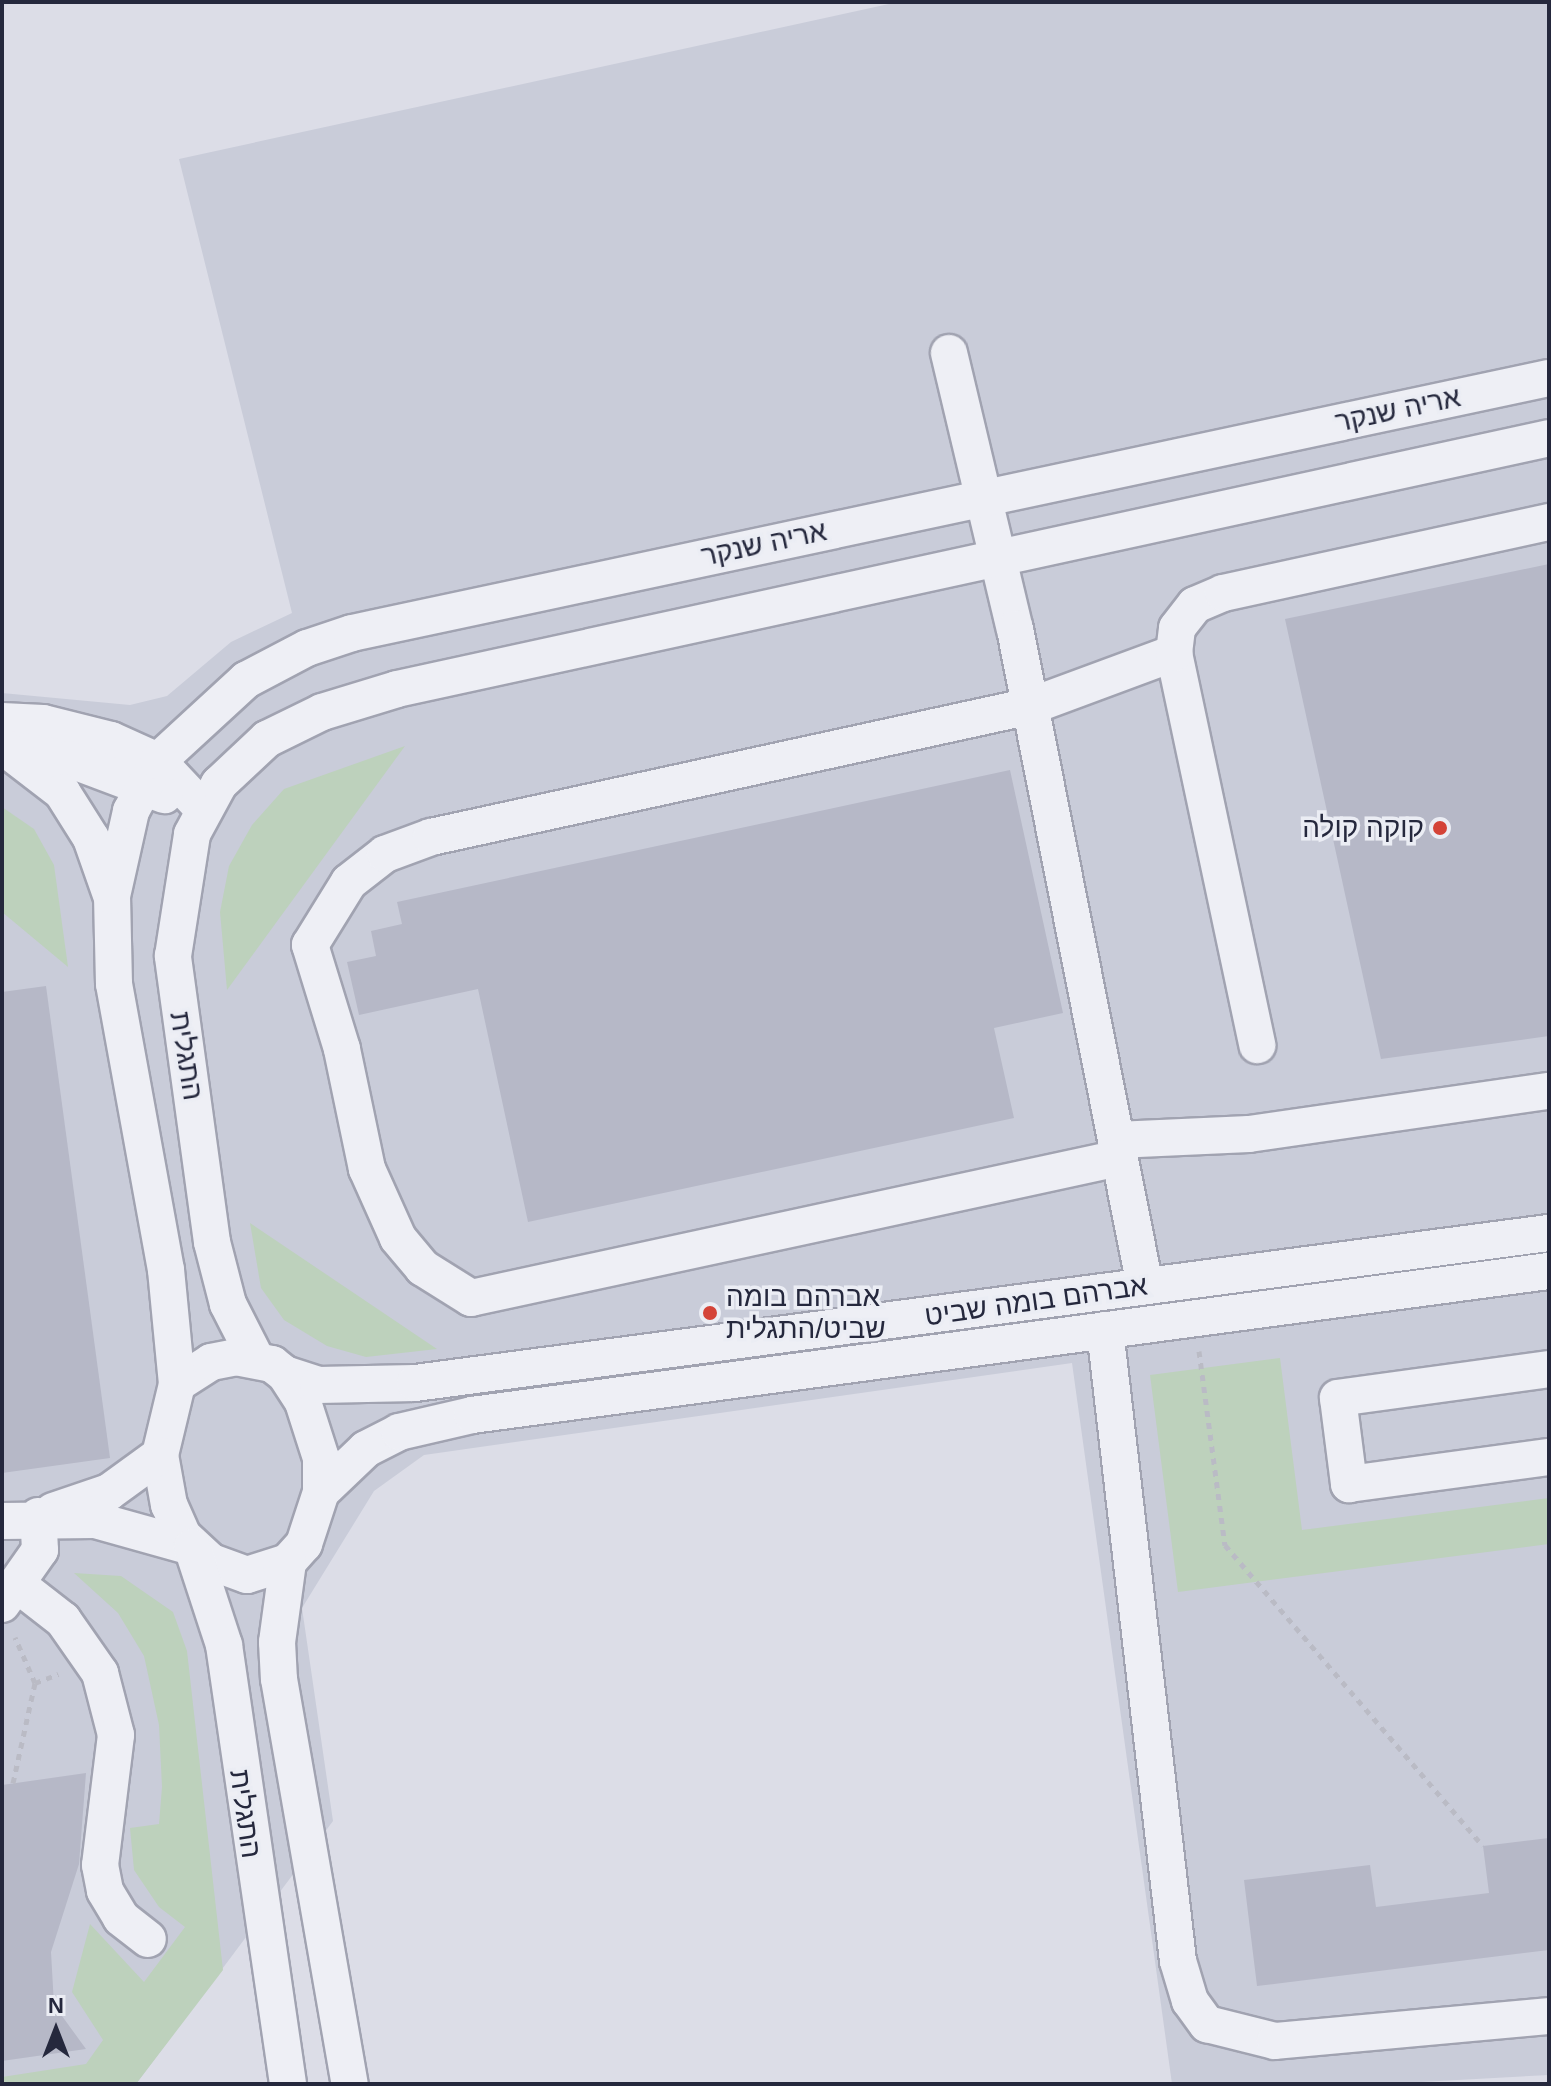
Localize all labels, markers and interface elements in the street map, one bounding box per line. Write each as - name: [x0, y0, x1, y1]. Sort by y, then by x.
- street label: אריה שנקר: [1332, 380, 1464, 440]
- street label: אריה שנקר: [698, 514, 830, 574]
- place label: קוקה קולה: [1302, 811, 1424, 845]
- marker: קוקה קולה: [1431, 819, 1449, 837]
- street label: התגלית: [162, 1009, 210, 1103]
- street label: אברהם בומה שביט: [923, 1269, 1149, 1333]
- place label: אברהם בומה שביט/התגלית: [726, 1280, 886, 1346]
- marker: אברהם בומה שביט/התגלית: [701, 1304, 719, 1322]
- street label: התגלית: [222, 1767, 268, 1861]
- north arrow: [16, 1990, 96, 2070]
- text: N: [48, 1993, 64, 2018]

